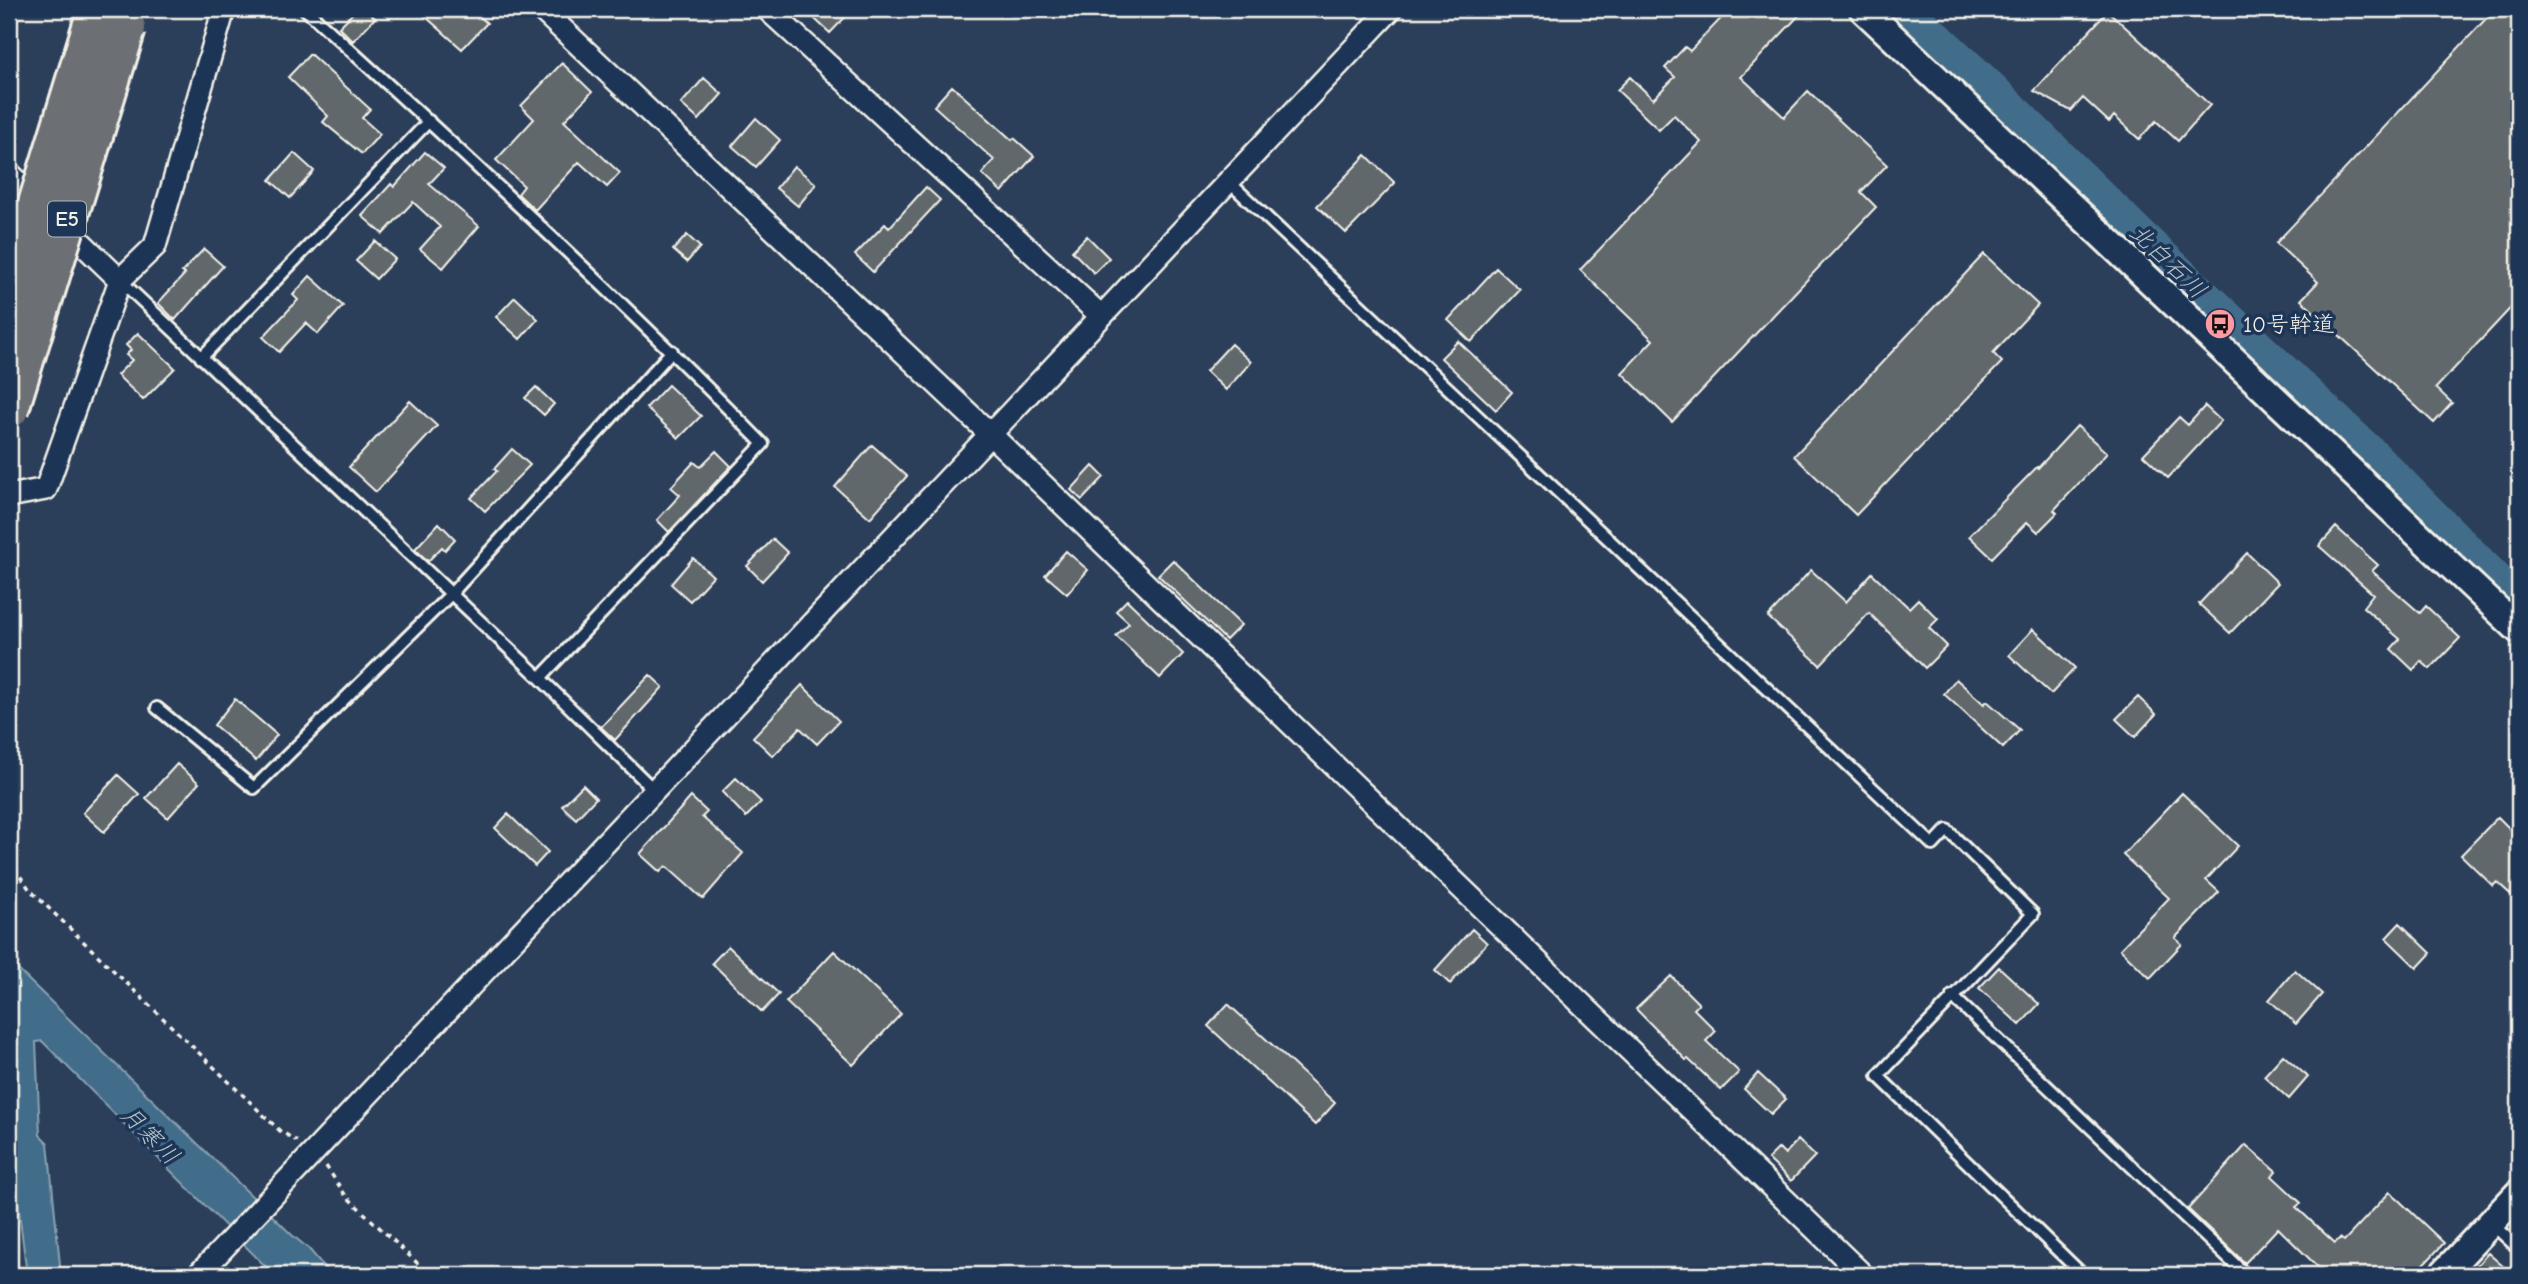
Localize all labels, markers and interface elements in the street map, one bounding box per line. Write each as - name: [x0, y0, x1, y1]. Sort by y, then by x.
- road number: E5: [48, 202, 86, 236]
- water label: 北白石川: [2124, 218, 2212, 304]
- bus stop icon: 10号幹道: [2203, 307, 2237, 341]
- place label: 10号幹道: [2243, 311, 2335, 338]
- water label: 月寒川: [115, 1100, 185, 1170]

